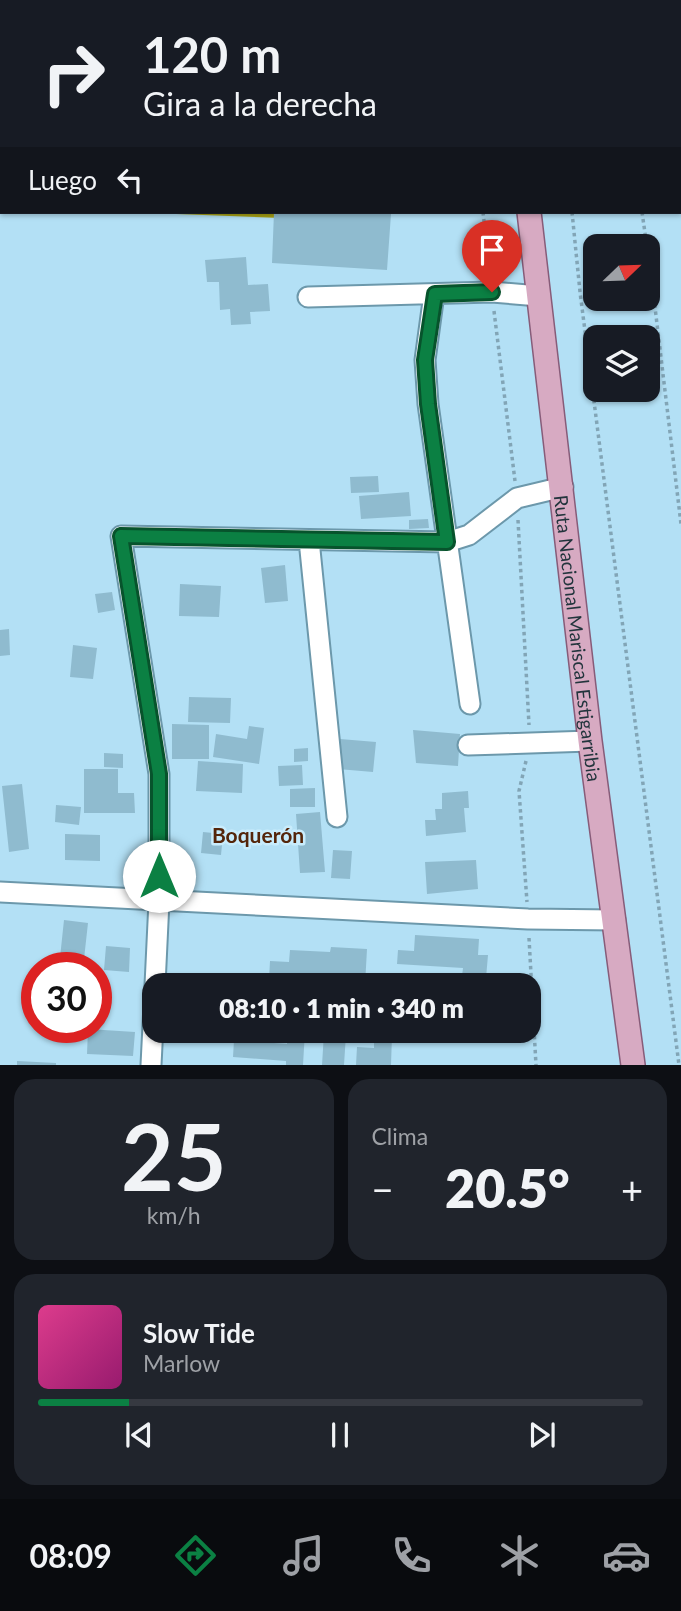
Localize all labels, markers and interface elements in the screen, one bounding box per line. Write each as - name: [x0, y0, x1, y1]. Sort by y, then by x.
- text: 120 m: [143, 25, 281, 83]
- icon: right: [28, 28, 119, 119]
- text: Gira a la derecha: [143, 84, 377, 123]
- icon: left: [111, 161, 149, 199]
- text: Luego: [28, 164, 97, 196]
- pin: [462, 220, 522, 292]
- icon: arrive: [473, 231, 511, 269]
- north arrow: [583, 234, 660, 312]
- map controls: [583, 234, 660, 402]
- button: layers: [583, 325, 660, 402]
- street label: Ruta Nacional Mariscal Estigarribia: [550, 494, 607, 783]
- district label: Boquerón: [212, 822, 304, 847]
- position arrow: [122, 839, 196, 913]
- speed limit sign: 30: [21, 952, 112, 1043]
- text: 08:10 · 1 min · 340 m: [219, 992, 464, 1024]
- text: 25: [121, 1101, 227, 1210]
- text: Clima: [372, 1122, 428, 1150]
- text: 20.5°: [445, 1157, 570, 1219]
- text: −: [372, 1166, 394, 1212]
- text: +: [621, 1166, 643, 1212]
- text: km/h: [147, 1201, 201, 1229]
- text: Slow Tide: [143, 1317, 255, 1349]
- text: Marlow: [143, 1349, 220, 1377]
- icon: previous: [120, 1416, 158, 1454]
- icon: pause: [321, 1416, 359, 1454]
- icon: next: [523, 1416, 561, 1454]
- icon: directions: [171, 1531, 220, 1580]
- icon: music: [279, 1531, 328, 1580]
- icon: phone: [387, 1531, 436, 1580]
- icon: climate: [495, 1531, 544, 1580]
- icon: car: [602, 1531, 651, 1580]
- text: 08:09: [29, 1536, 112, 1575]

